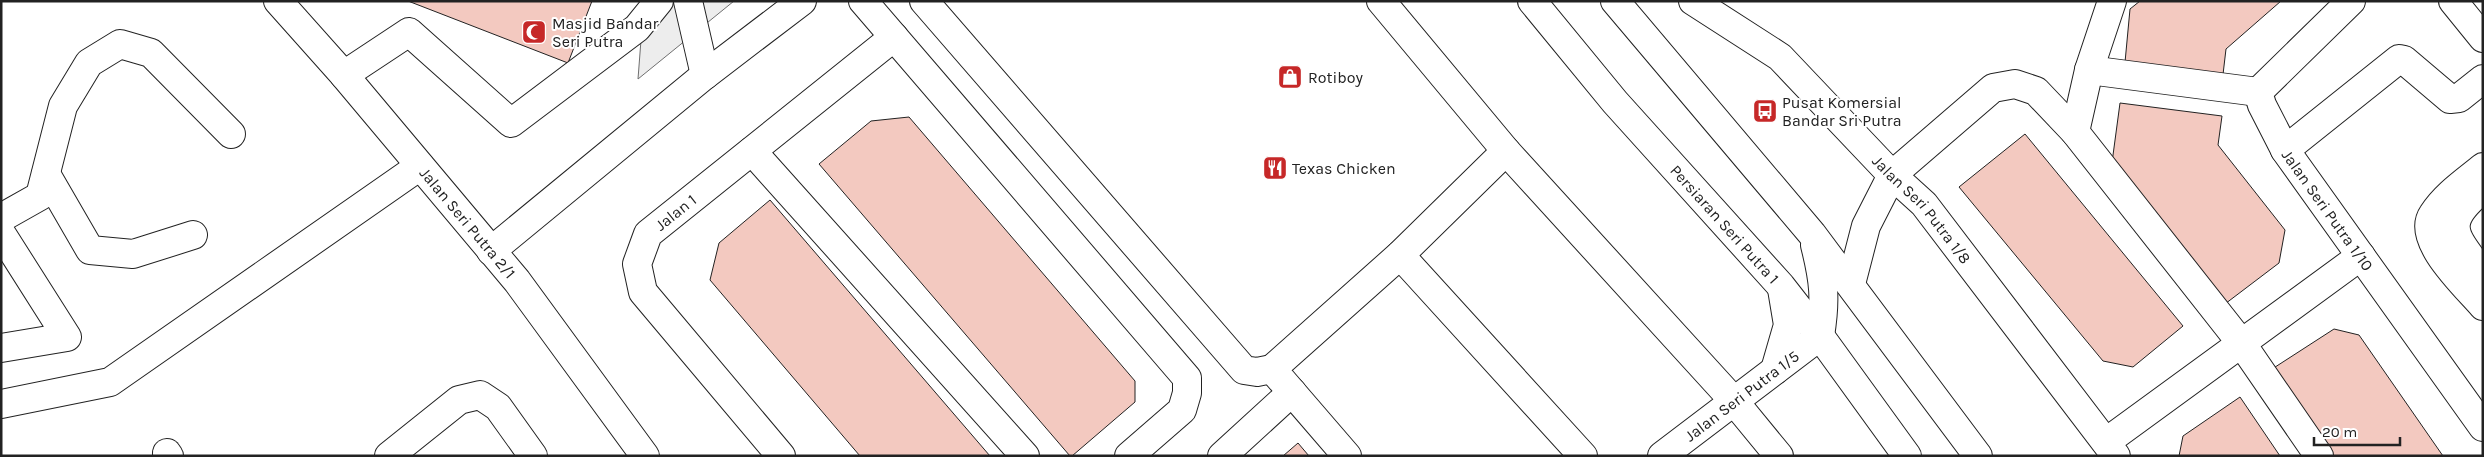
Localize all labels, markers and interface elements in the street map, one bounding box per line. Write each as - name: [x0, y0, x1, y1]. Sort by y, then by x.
- place label: Masjid Bandar Seri Putra: [552, 14, 659, 51]
- mosque icon: Masjid Bandar Seri Putra: [521, 19, 547, 45]
- shop icon: Rotiboy: [1277, 64, 1303, 90]
- place label: Rotiboy: [1308, 68, 1364, 87]
- place label: Pusat Komersial Bandar Sri Putra: [1782, 93, 1901, 130]
- bus stop icon: Pusat Komersial Bandar Sri Putra: [1752, 98, 1778, 124]
- street label: Jalan Seri Putra 1/10: [2278, 146, 2377, 275]
- street label: Jalan Seri Putra 1/8: [1868, 152, 1975, 268]
- restaurant icon: Texas Chicken: [1262, 155, 1288, 181]
- place label: Texas Chicken: [1292, 159, 1396, 178]
- street label: Persiaran Seri Putra 1: [1666, 161, 1783, 288]
- street label: Jalan Seri Putra 2/1: [416, 164, 520, 282]
- street label: Jalan 1: [651, 190, 700, 235]
- street label: Jalan Seri Putra 1/5: [1681, 346, 1803, 445]
- scale bar: [2314, 414, 2400, 446]
- text: 20 m: [2322, 423, 2357, 441]

